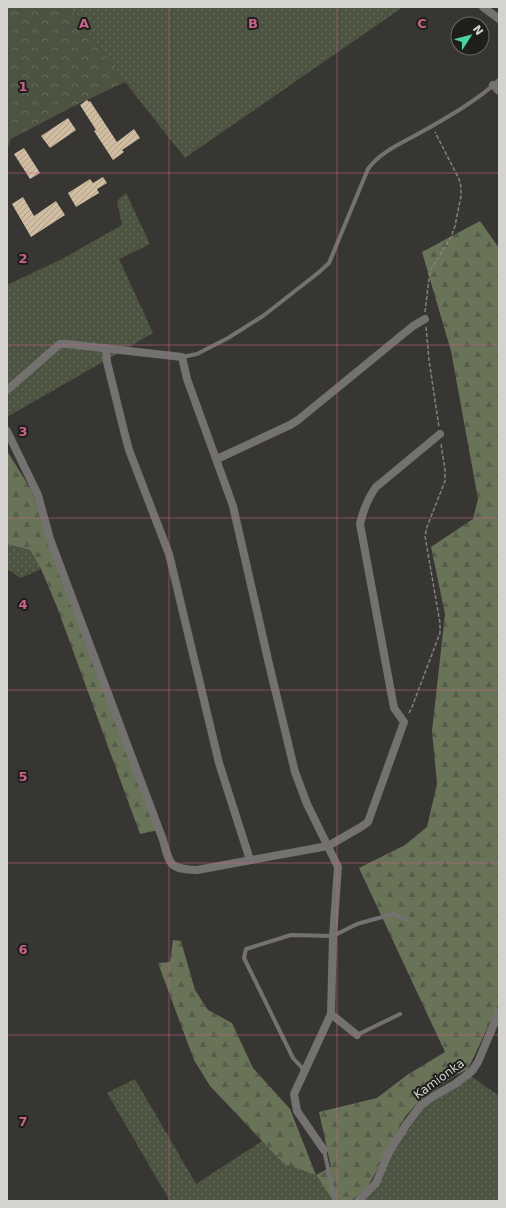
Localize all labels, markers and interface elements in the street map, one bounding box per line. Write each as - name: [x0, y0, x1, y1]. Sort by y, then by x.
- text: A: [79, 16, 89, 31]
- text: B: [248, 16, 258, 31]
- text: C: [417, 16, 427, 31]
- north arrow: [450, 16, 490, 56]
- text: N: [470, 23, 486, 38]
- text: 1: [18, 79, 28, 94]
- text: 2: [18, 251, 28, 266]
- text: 3: [18, 424, 28, 439]
- text: 4: [18, 597, 28, 612]
- text: 5: [18, 769, 28, 784]
- text: 6: [18, 942, 28, 957]
- street label: Kamionka: [411, 1056, 467, 1102]
- text: 7: [18, 1114, 28, 1129]

